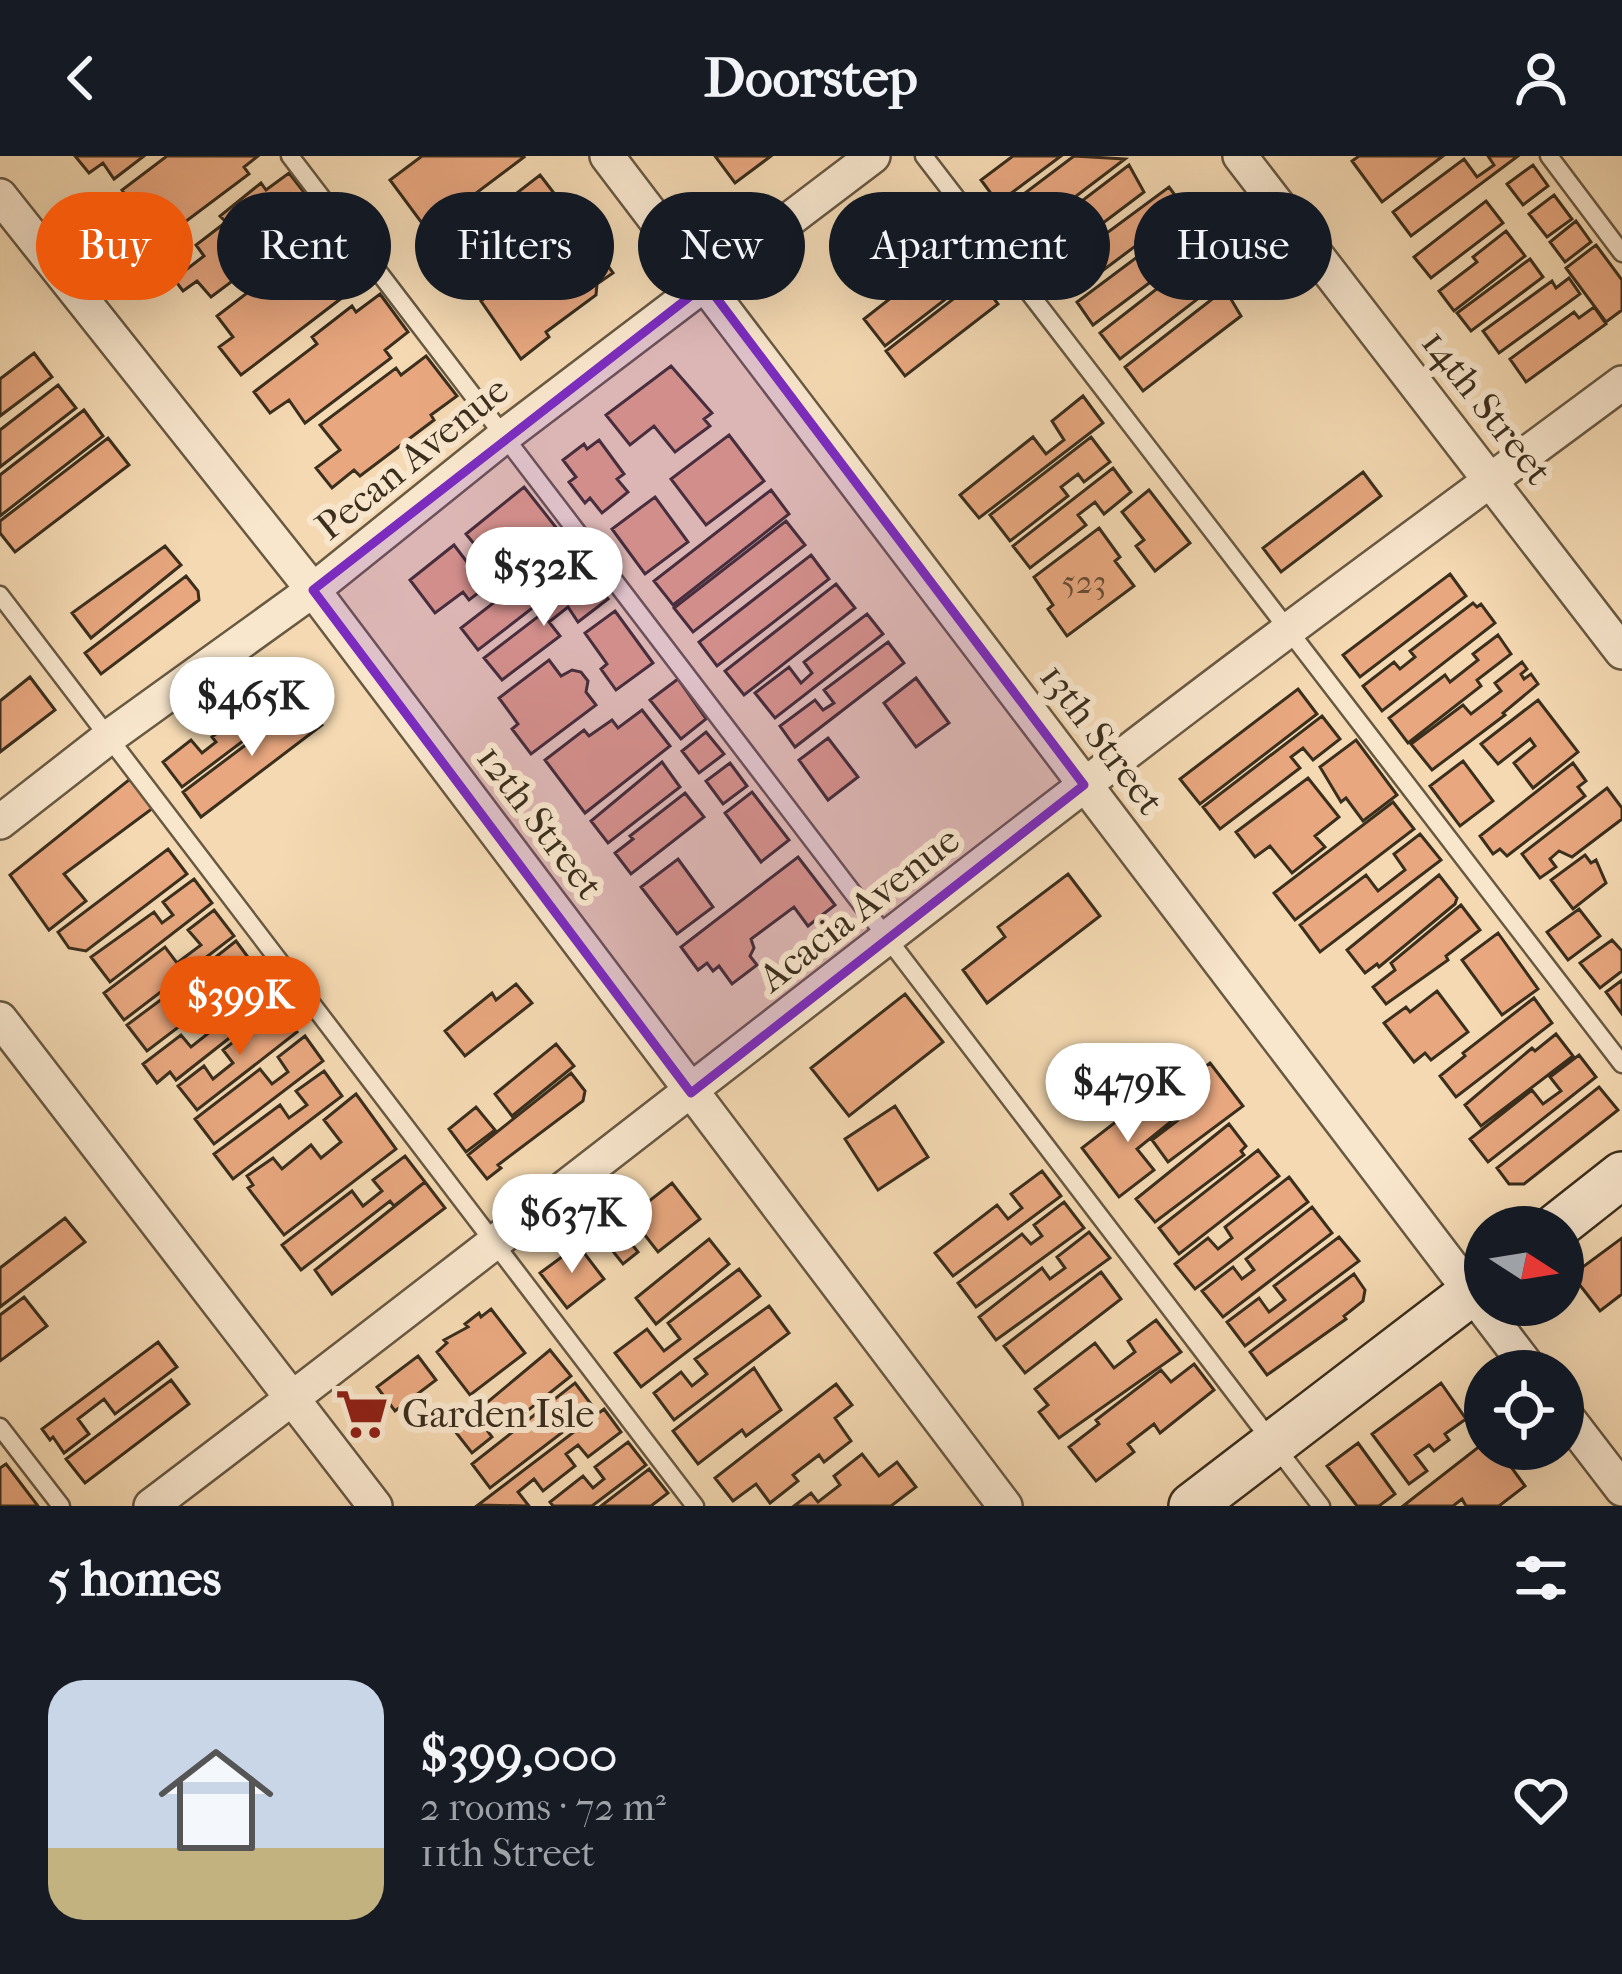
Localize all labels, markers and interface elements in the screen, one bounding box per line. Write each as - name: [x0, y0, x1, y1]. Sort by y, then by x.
- icon: back: [48, 45, 114, 111]
- icon: person: [1508, 45, 1574, 111]
- text: Doorstep: [704, 47, 918, 110]
- chip: Buy: [36, 192, 193, 300]
- chip: Rent: [217, 192, 391, 300]
- chip: Filters: [415, 192, 614, 300]
- chip: New: [638, 192, 805, 300]
- chip: Apartment: [829, 192, 1110, 300]
- chip: House: [1134, 192, 1332, 300]
- street label: 14th Street: [1412, 320, 1562, 494]
- street label: Pecan Avenue: [307, 366, 517, 550]
- pin: $532K: [460, 527, 628, 629]
- text: $532K: [493, 543, 595, 589]
- house number: 523: [1062, 563, 1106, 602]
- street label: 13th Street: [1030, 654, 1174, 824]
- pin: $465K: [168, 657, 336, 759]
- text: $465K: [197, 673, 307, 719]
- street label: 12th Street: [467, 736, 613, 908]
- street label: Acacia Avenue: [748, 817, 968, 1003]
- pin: $399K: [156, 956, 324, 1058]
- text: $399K: [187, 972, 293, 1018]
- pin: $479K: [1044, 1043, 1212, 1145]
- text: $479K: [1072, 1059, 1184, 1105]
- pin: $637K: [488, 1174, 656, 1276]
- text: $637K: [519, 1190, 625, 1236]
- north arrow: [1464, 1206, 1584, 1326]
- map controls: [1464, 1206, 1584, 1470]
- button: locate: [1464, 1350, 1584, 1470]
- supermarket icon: Garden Isle: [333, 1385, 391, 1443]
- place label: Garden Isle: [402, 1391, 595, 1437]
- icon: filters: [1508, 1545, 1574, 1611]
- text: 5 homes: [48, 1548, 221, 1608]
- text: $399,000: [420, 1724, 617, 1784]
- icon: home: [144, 1728, 288, 1872]
- icon: heart: [1508, 1767, 1574, 1833]
- text: 2 rooms · 72 m²: [420, 1784, 666, 1830]
- text: 11th Street: [420, 1830, 595, 1876]

